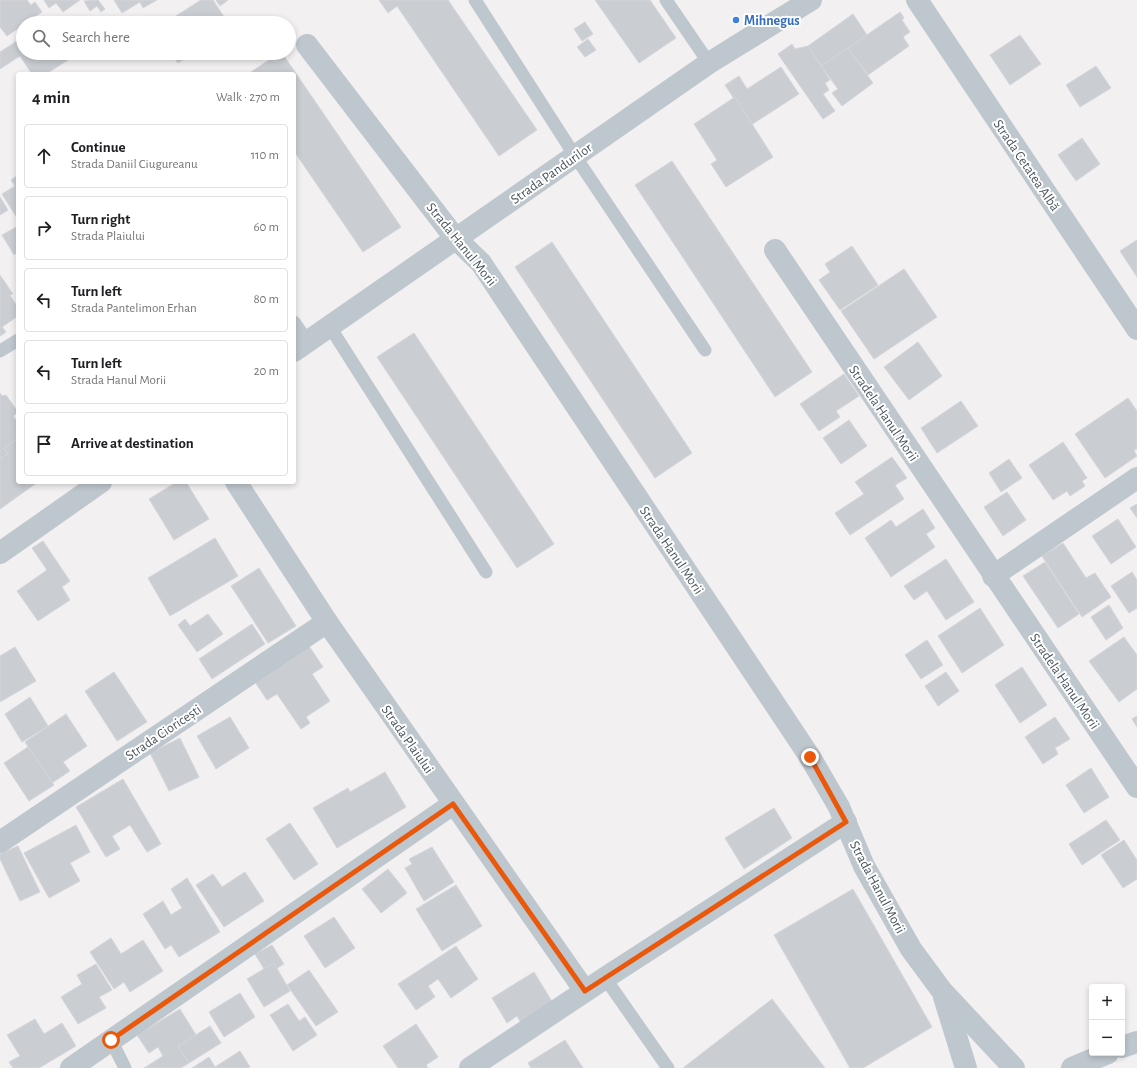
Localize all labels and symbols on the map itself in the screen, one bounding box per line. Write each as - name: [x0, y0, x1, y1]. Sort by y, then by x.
- place label: Mihnegus: [744, 14, 800, 28]
- marker: Mihnegus: [731, 15, 741, 25]
- street label: Strada Cetatea Albă: [990, 117, 1062, 214]
- street label: Strada Pandurilor: [509, 140, 595, 207]
- street label: Strada Hanul Morii: [424, 200, 499, 289]
- street label: Stradela Hanul Morii: [846, 363, 920, 464]
- street label: Strada Hanul Morii: [637, 504, 706, 597]
- street label: Stradela Hanul Morii: [1027, 631, 1101, 732]
- street label: Strada Cioricești: [123, 702, 205, 764]
- street label: Strada Plaiului: [379, 703, 436, 776]
- route end: [801, 748, 819, 766]
- street label: Strada Hanul Morii: [847, 839, 907, 936]
- route start: [102, 1031, 120, 1049]

